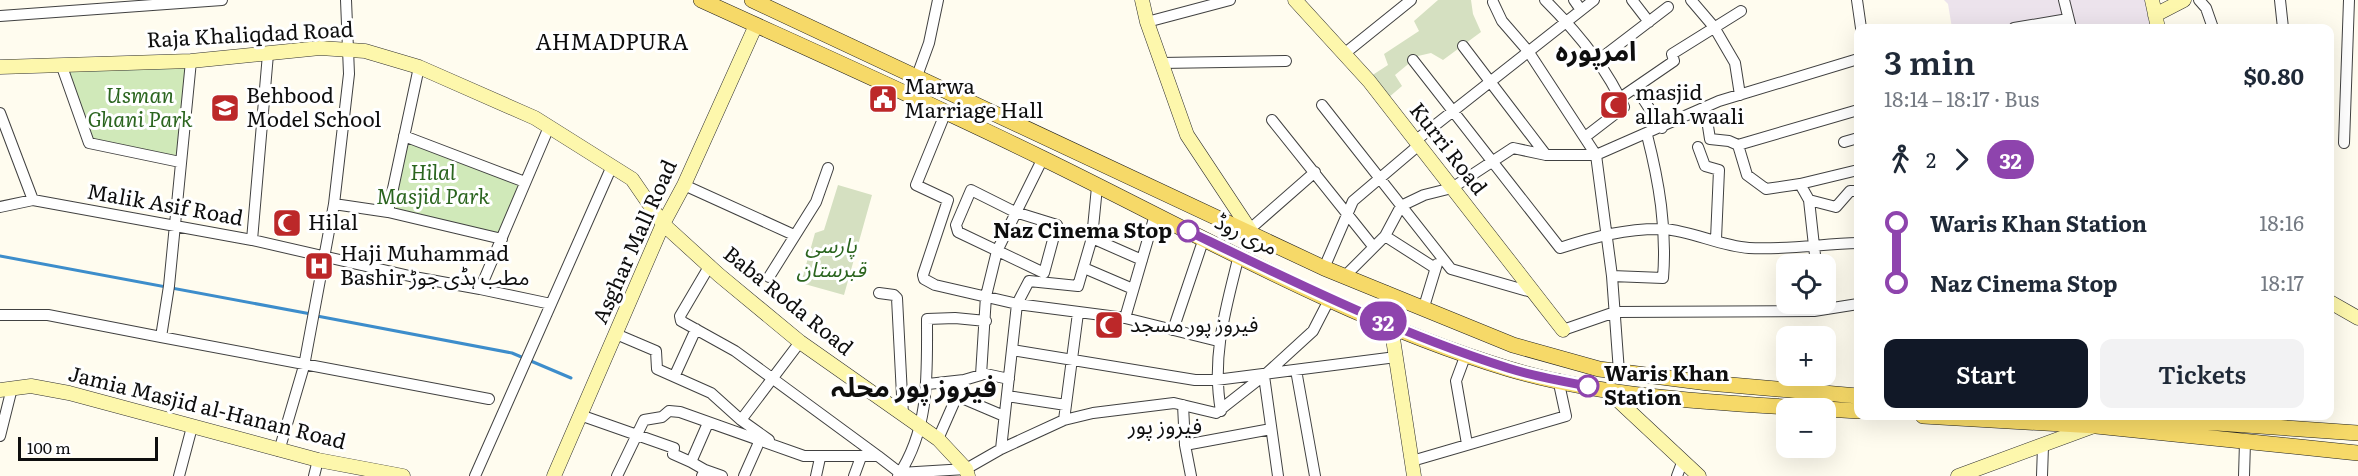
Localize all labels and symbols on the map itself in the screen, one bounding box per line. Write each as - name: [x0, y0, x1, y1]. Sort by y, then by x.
- street label: Raja Khaliqdad Road: [146, 12, 354, 53]
- district label: AHMADPURA: [536, 24, 688, 57]
- district label: امرپورہ: [1556, 29, 1636, 70]
- place label: Marwa Marriage Hall: [904, 69, 1043, 124]
- place label: masjid allah waali: [1635, 75, 1744, 130]
- park label: Usman Ghani Park: [87, 78, 193, 133]
- place label: Behbood Model School: [246, 78, 381, 133]
- public building icon: Marwa Marriage Hall: [867, 83, 899, 115]
- mosque icon: masjid allah waali: [1598, 89, 1630, 121]
- school or university icon: Behbood Model School: [209, 92, 241, 124]
- street label: Kurri Road: [1404, 94, 1496, 201]
- street label: Asghar Mall Road: [583, 154, 683, 328]
- park label: Hilal Masjid Park: [376, 155, 490, 210]
- street label: Malik Asif Road: [85, 174, 246, 232]
- street label: مری روڈ: [1210, 204, 1284, 261]
- place label: Hilal: [308, 205, 358, 236]
- mosque icon: Hilal: [271, 207, 303, 239]
- place label: Naz Cinema Stop: [993, 213, 1172, 244]
- marker: Naz Cinema Stop: [1177, 220, 1199, 242]
- park label: پارسی قبرستان: [796, 228, 867, 283]
- place label: Haji Muhammad Bashir مطب ہڈی جوڑ: [340, 236, 530, 291]
- street label: Baba Roda Road: [718, 237, 861, 361]
- hospital icon: Haji Muhammad Bashir مطب ہڈی جوڑ: [303, 250, 335, 282]
- line badge: 32: [1356, 302, 1410, 340]
- place label: فیروز پور مسجد: [1130, 307, 1258, 338]
- mosque icon: فیروز پور مسجد: [1093, 309, 1125, 341]
- street label: Jamia Masjid al-Hanan Road: [65, 356, 350, 455]
- place label: Waris Khan Station: [1604, 356, 1730, 411]
- district label: فیروز پور محلہ: [831, 365, 997, 406]
- marker: Waris Khan Station: [1577, 375, 1599, 397]
- district label: فیروز پور: [1127, 408, 1202, 441]
- scale bar: [18, 434, 158, 462]

